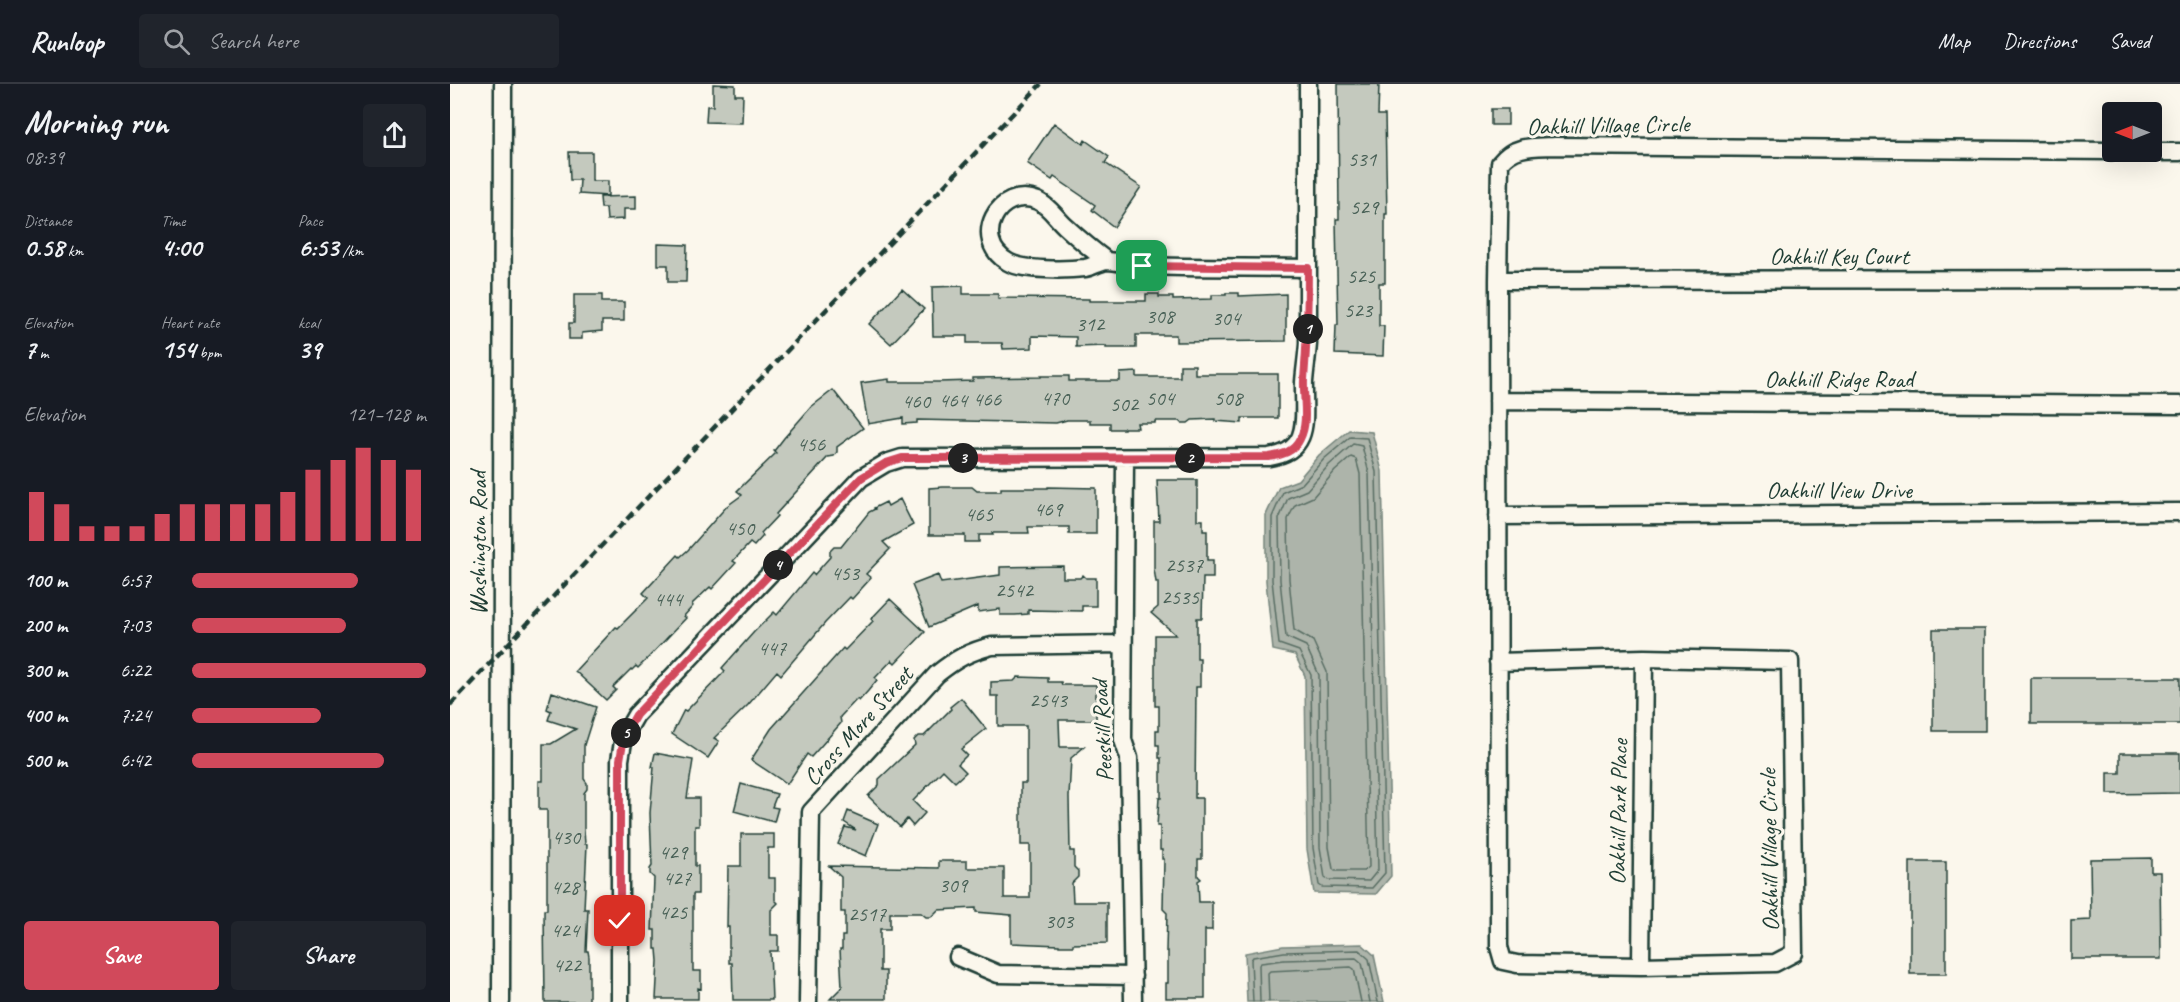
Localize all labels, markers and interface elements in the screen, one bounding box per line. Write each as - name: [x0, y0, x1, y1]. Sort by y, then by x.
- search box: [139, 14, 559, 68]
- text: Runloop: [30, 24, 103, 59]
- icon: search: [160, 25, 193, 58]
- text: Search here: [208, 27, 298, 55]
- text: Map: [1938, 28, 1970, 54]
- text: Directions: [2003, 28, 2076, 54]
- text: Saved: [2109, 28, 2150, 54]
- text: Morning run: [24, 101, 168, 143]
- north arrow: [2102, 102, 2162, 162]
- map controls: [2102, 102, 2162, 162]
- button: share: [363, 104, 426, 167]
- street label: Oakhill Village Circle: [1526, 109, 1692, 141]
- text: 08:39: [24, 145, 64, 170]
- house number: 531: [1348, 146, 1378, 172]
- house number: 529: [1350, 194, 1380, 220]
- text: Distance: [24, 211, 72, 231]
- text: Time: [161, 211, 185, 231]
- text: Pace: [298, 211, 323, 231]
- text: 0.58: [24, 231, 64, 264]
- text: 4:00: [161, 231, 201, 264]
- text: 6:53: [298, 231, 338, 264]
- pin: [1116, 240, 1167, 291]
- text: km: [64, 241, 83, 261]
- text: /km: [338, 241, 363, 261]
- street label: Oakhill Key Court: [1769, 241, 1911, 271]
- icon: arrive: [1125, 249, 1158, 282]
- house number: 525: [1347, 263, 1377, 289]
- house number: 523: [1344, 297, 1374, 323]
- house number: 308: [1146, 303, 1177, 329]
- house number: 304: [1212, 305, 1243, 331]
- house number: 312: [1076, 311, 1106, 337]
- text: Elevation: [24, 313, 73, 333]
- text: Heart rate: [161, 313, 219, 333]
- text: kcal: [298, 313, 319, 333]
- pin: 1: [1293, 314, 1323, 344]
- text: 1: [1304, 319, 1312, 339]
- text: 7: [24, 333, 36, 366]
- text: 154: [161, 333, 196, 366]
- text: 39: [298, 333, 321, 366]
- text: m: [36, 343, 48, 363]
- text: bpm: [196, 343, 222, 363]
- street label: Oakhill Ridge Road: [1764, 364, 1917, 394]
- house number: 470: [1041, 385, 1071, 411]
- house number: 504: [1146, 385, 1177, 411]
- house number: 508: [1214, 385, 1245, 411]
- house number: 466: [973, 386, 1002, 412]
- house number: 464: [939, 387, 970, 413]
- house number: 460: [902, 388, 932, 414]
- house number: 502: [1110, 391, 1140, 417]
- text: Elevation: [24, 402, 86, 427]
- text: 121–128 m: [347, 402, 426, 427]
- house number: 456: [797, 431, 826, 457]
- pin: 3: [948, 443, 978, 473]
- pin: 2: [1175, 443, 1205, 473]
- text: 3: [959, 448, 967, 468]
- text: 2: [1186, 448, 1194, 468]
- street label: Washington Road: [463, 468, 493, 615]
- street label: Oakhill View Drive: [1766, 475, 1914, 505]
- house number: 469: [1034, 496, 1064, 522]
- house number: 465: [965, 501, 995, 527]
- house number: 450: [726, 515, 756, 541]
- pin: 4: [763, 550, 793, 580]
- house number: 2537: [1165, 552, 1204, 578]
- text: 4: [774, 555, 782, 575]
- house number: 453: [831, 560, 861, 586]
- text: 100 m: [24, 568, 67, 593]
- text: 6:57: [120, 568, 151, 593]
- house number: 2542: [995, 577, 1034, 603]
- house number: 2535: [1161, 584, 1200, 610]
- house number: 444: [654, 586, 685, 612]
- text: 200 m: [24, 613, 67, 638]
- text: 7:03: [120, 613, 151, 638]
- house number: 447: [758, 635, 788, 661]
- text: 300 m: [24, 658, 67, 683]
- text: 6:22: [120, 658, 151, 683]
- street label: Cross More Street: [797, 659, 921, 792]
- street label: Peeskill Road: [1084, 676, 1120, 783]
- house number: 2543: [1029, 687, 1068, 713]
- text: 400 m: [24, 703, 67, 728]
- text: 7:24: [120, 703, 151, 728]
- pin: 5: [611, 718, 641, 748]
- text: 5: [623, 723, 629, 743]
- street label: Oakhill Park Place: [1602, 737, 1634, 885]
- text: 500 m: [24, 748, 67, 773]
- text: 6:42: [120, 748, 151, 773]
- street label: Oakhill Village Circle: [1753, 766, 1785, 932]
- house number: 430: [552, 824, 582, 850]
- house number: 429: [659, 839, 689, 865]
- house number: 427: [663, 865, 693, 891]
- house number: 309: [939, 872, 969, 898]
- house number: 428: [551, 874, 582, 900]
- pin: [594, 895, 645, 946]
- house number: 425: [659, 899, 689, 925]
- house number: 2517: [848, 901, 887, 927]
- icon: check: [603, 904, 636, 937]
- house number: 303: [1045, 908, 1075, 934]
- house number: 424: [551, 917, 582, 943]
- button: Save: [24, 921, 219, 990]
- button: Share: [231, 921, 426, 990]
- house number: 422: [553, 952, 583, 978]

